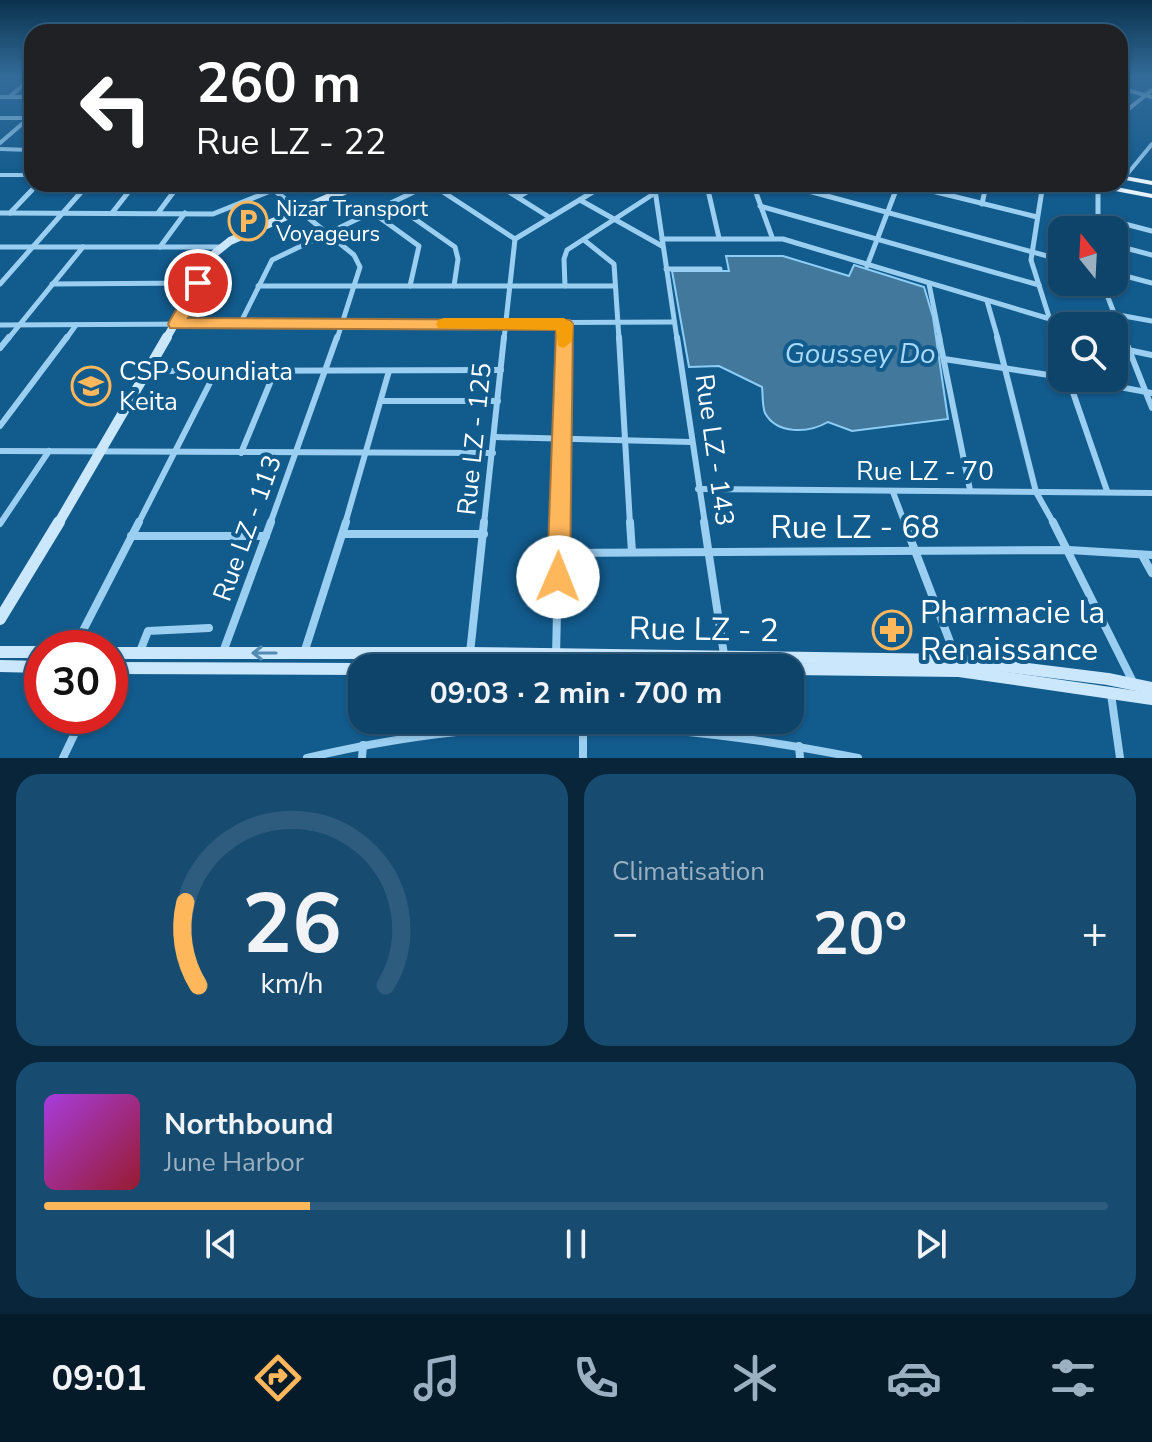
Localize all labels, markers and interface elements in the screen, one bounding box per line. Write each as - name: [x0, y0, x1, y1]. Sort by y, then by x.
- text: 260 m: [196, 45, 361, 122]
- icon: left: [64, 56, 168, 160]
- text: Rue LZ - 22: [196, 118, 386, 167]
- place label: Nizar Transport Voyageurs: [275, 194, 428, 249]
- parking icon: Nizar Transport Voyageurs: [227, 200, 269, 242]
- north arrow: [1048, 216, 1128, 296]
- map controls: [1048, 216, 1128, 392]
- pin: [164, 249, 232, 317]
- icon: arrive: [176, 261, 220, 305]
- button: search: [1048, 312, 1128, 392]
- water label: Goussey Do: [784, 335, 936, 373]
- place label: CSP Soundiata Keita: [119, 354, 293, 419]
- street label: Rue LZ - 125: [449, 361, 500, 517]
- school or university icon: CSP Soundiata Keita: [70, 365, 112, 407]
- street label: Rue LZ - 143: [687, 372, 742, 528]
- street label: Rue LZ - 113: [205, 450, 290, 606]
- street label: Rue LZ - 70: [856, 454, 994, 489]
- street label: Rue LZ - 68: [770, 506, 940, 549]
- position arrow: [516, 535, 600, 619]
- place label: Pharmacie la Renaissance: [920, 591, 1105, 671]
- street label: Rue LZ - 2: [629, 607, 779, 652]
- pharmacy icon: Pharmacie la Renaissance: [871, 609, 913, 651]
- speed limit sign: 30: [24, 630, 128, 734]
- one-way arrow: [251, 645, 278, 661]
- text: 09:03 · 2 min · 700 m: [430, 673, 722, 714]
- text: Climatisation: [612, 854, 765, 889]
- text: 26: [242, 868, 342, 981]
- text: 20°: [813, 893, 907, 975]
- text: −: [612, 904, 638, 964]
- text: +: [1082, 904, 1108, 964]
- text: km/h: [261, 964, 323, 1003]
- text: Northbound: [164, 1104, 334, 1145]
- text: June Harbor: [164, 1145, 304, 1180]
- icon: previous: [199, 1222, 243, 1266]
- icon: pause: [554, 1222, 598, 1266]
- icon: next: [909, 1222, 953, 1266]
- icon: directions: [250, 1350, 306, 1406]
- icon: music: [409, 1350, 465, 1406]
- icon: phone: [568, 1350, 624, 1406]
- icon: climate: [727, 1350, 783, 1406]
- icon: car: [886, 1350, 942, 1406]
- icon: filters: [1045, 1350, 1101, 1406]
- text: 09:01: [51, 1354, 147, 1403]

